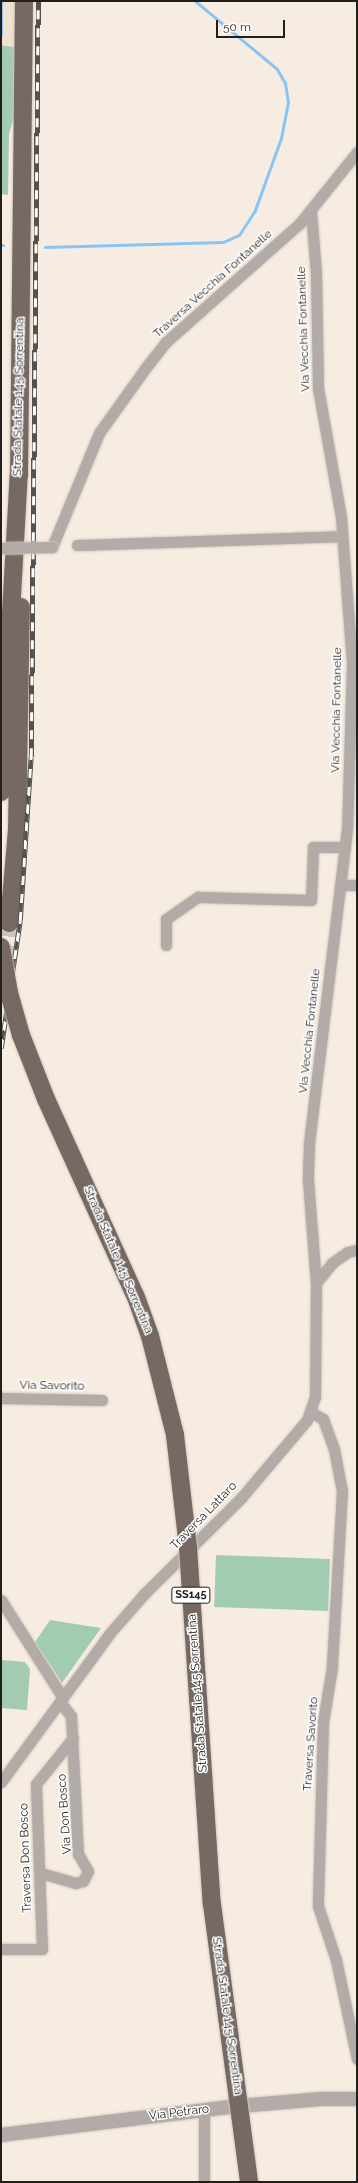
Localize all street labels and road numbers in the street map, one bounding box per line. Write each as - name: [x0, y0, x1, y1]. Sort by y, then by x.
- street label: Traversa Vecchia Fontanelle: [150, 227, 276, 341]
- street label: Via Vecchia Fontanelle: [295, 266, 313, 392]
- street label: Strada Statale 145 Sorrentina: [10, 318, 28, 476]
- street label: Via Vecchia Fontanelle: [329, 647, 345, 773]
- street label: Via Vecchia Fontanelle: [296, 968, 324, 1094]
- street label: Strada Statale 145 Sorrentina: [80, 1184, 156, 1336]
- street label: Via Savorito: [19, 1378, 85, 1394]
- street label: Traversa Lattaro: [168, 1479, 240, 1553]
- road number: SS145: [171, 1586, 211, 1604]
- street label: Strada Statale 145 Sorrentina: [185, 1613, 211, 1773]
- street label: Traversa Savorito: [301, 1696, 321, 1792]
- street label: Via Don Bosco: [55, 1773, 75, 1855]
- street label: Traversa Don Bosco: [17, 1803, 35, 1913]
- street label: Strada Statale 145 Sorrentina: [209, 1936, 245, 2096]
- street label: Via Petraro: [148, 2102, 210, 2124]

